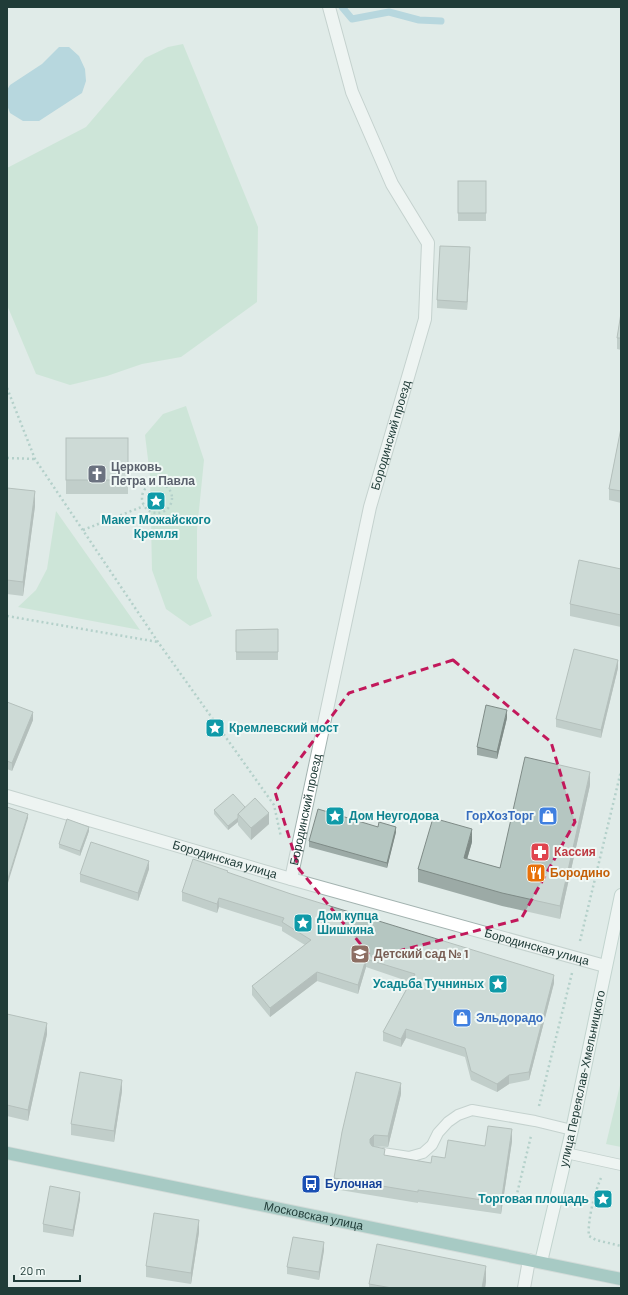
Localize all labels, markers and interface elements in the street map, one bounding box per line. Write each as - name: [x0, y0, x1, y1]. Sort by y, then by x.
- street label: Бородинский проезд: [367, 379, 414, 492]
- place label: Церковь Петра и Павла: [111, 459, 195, 488]
- church icon: Церковь Петра и Павла: [86, 463, 108, 485]
- place icon: Макет Можайского Кремля: [145, 490, 167, 512]
- place label: Макет Можайского Кремля: [101, 512, 211, 541]
- place icon: Кремлевский мост: [204, 717, 226, 739]
- place label: Кремлевский мост: [229, 720, 339, 735]
- street label: Бородинский проезд: [286, 752, 324, 866]
- place icon: Дом Неугодова: [324, 805, 346, 827]
- shop icon: ГорХозТорг: [537, 805, 559, 827]
- place label: Дом Неугодова: [349, 808, 439, 823]
- place label: ГорХозТорг: [466, 808, 534, 823]
- street label: Бородинская улица: [171, 837, 279, 881]
- pharmacy icon: Кассия: [529, 841, 551, 863]
- place label: Кассия: [554, 844, 596, 858]
- restaurant icon: Бородино: [525, 862, 547, 884]
- place label: Бородино: [550, 865, 610, 880]
- place label: Дом купца Шишкина: [317, 908, 379, 936]
- place icon: Дом купца Шишкина: [292, 912, 314, 934]
- street label: Бородинская улица: [483, 925, 591, 967]
- school or university icon: Детский сад № 1: [349, 943, 371, 965]
- place label: Детский сад № 1: [374, 946, 468, 961]
- place icon: Усадьба Тучниных: [487, 973, 509, 995]
- place label: Усадьба Тучниных: [373, 976, 484, 991]
- street label: улица Переяслав-Хмельницкого: [556, 988, 607, 1168]
- shop icon: Эльдорадо: [451, 1007, 473, 1029]
- place label: Эльдорадо: [476, 1010, 543, 1025]
- bus stop icon: Булочная: [300, 1173, 322, 1195]
- place label: Булочная: [325, 1176, 382, 1191]
- place icon: Торговая площадь: [592, 1188, 614, 1210]
- place label: Торговая площадь: [478, 1191, 589, 1206]
- street label: Московская улица: [263, 1198, 365, 1232]
- scale bar: [14, 1257, 80, 1283]
- text: 20 m: [20, 1263, 46, 1277]

